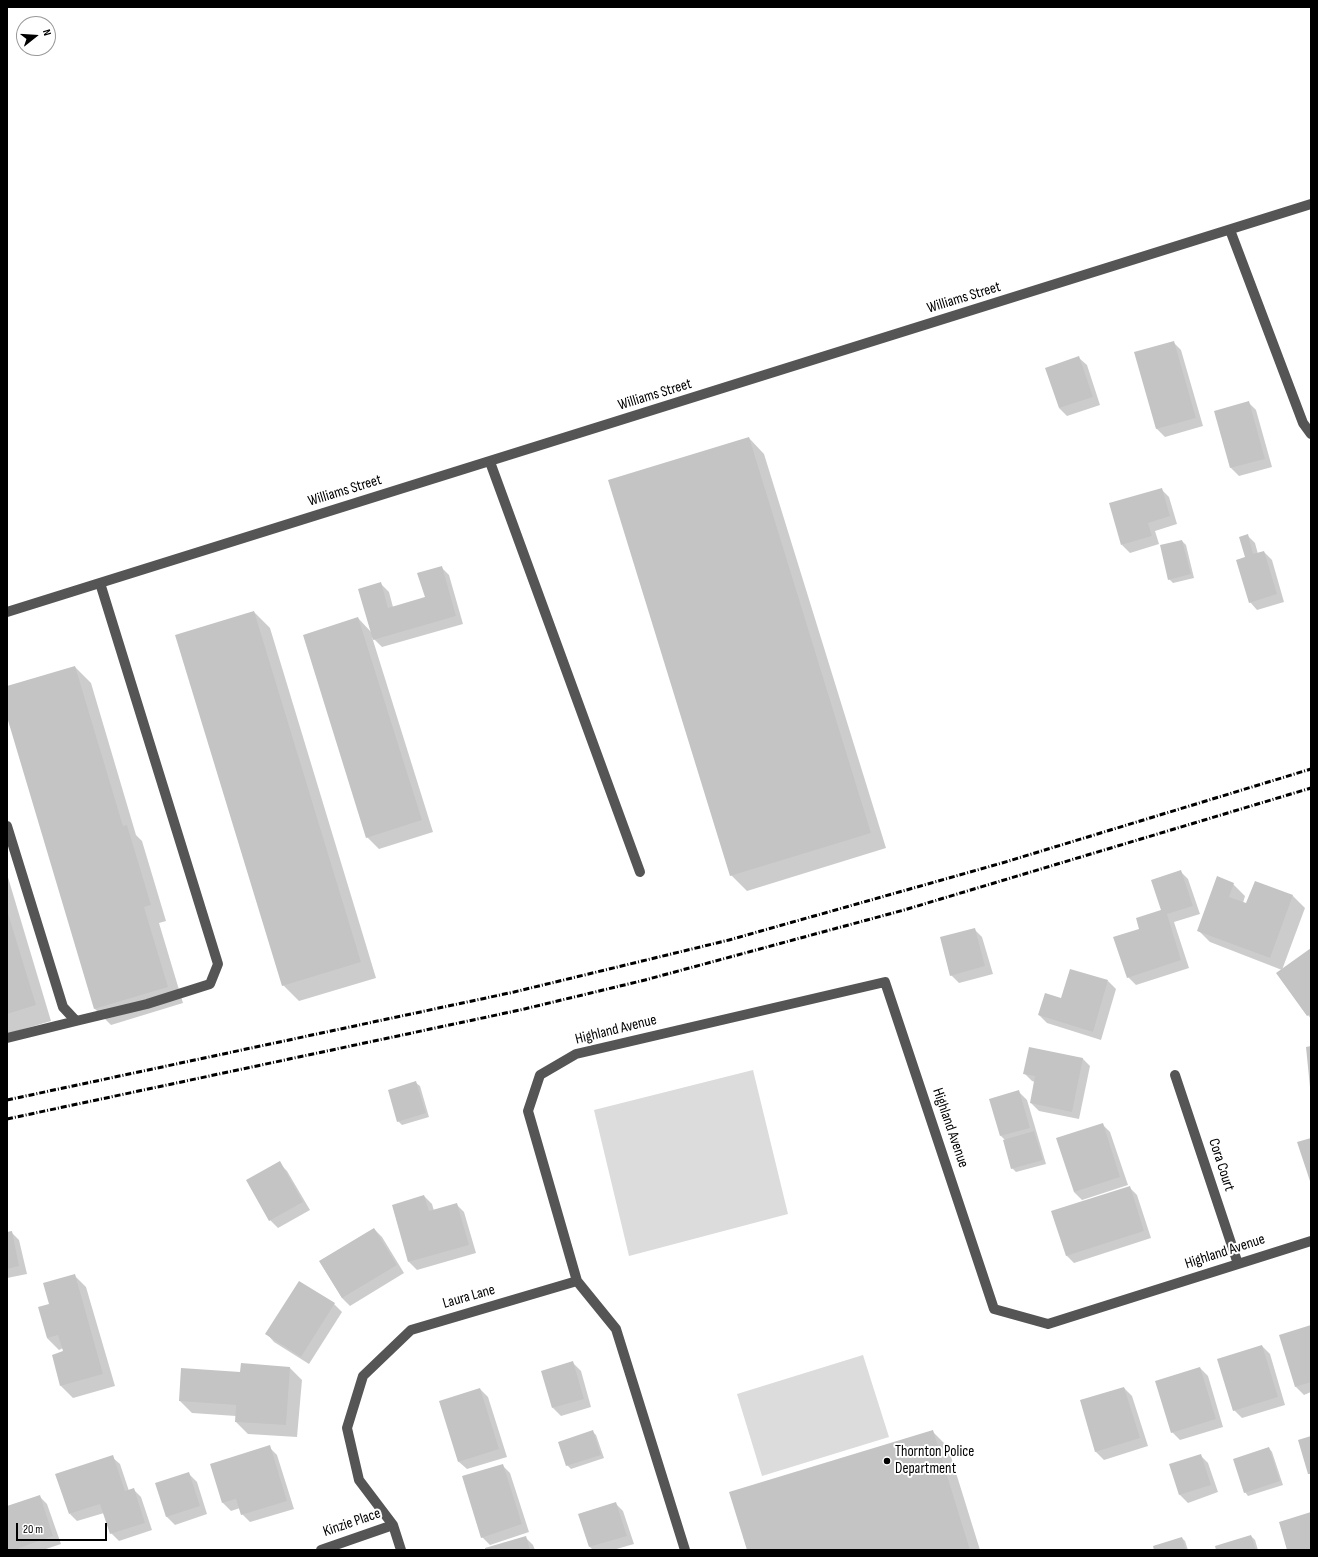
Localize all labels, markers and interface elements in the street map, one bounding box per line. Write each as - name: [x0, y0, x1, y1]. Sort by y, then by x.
- north arrow: [16, 16, 56, 56]
- text: N: [40, 28, 54, 37]
- street label: Williams Street: [925, 278, 1003, 318]
- street label: Williams Street: [616, 375, 694, 415]
- street label: Williams Street: [306, 471, 384, 511]
- street label: Highland Avenue: [573, 1011, 659, 1049]
- street label: Highland Avenue: [928, 1086, 972, 1170]
- street label: Cora Court: [1204, 1136, 1238, 1194]
- street label: Highland Avenue: [1183, 1231, 1267, 1273]
- street label: Laura Lane: [441, 1281, 497, 1313]
- place label: Thornton Police Department: [895, 1443, 974, 1478]
- marker: Thornton Police Department: [882, 1456, 892, 1466]
- street label: Kinzie Place: [321, 1505, 383, 1541]
- scale bar: [18, 1515, 109, 1541]
- text: 20 m: [23, 1522, 43, 1537]

